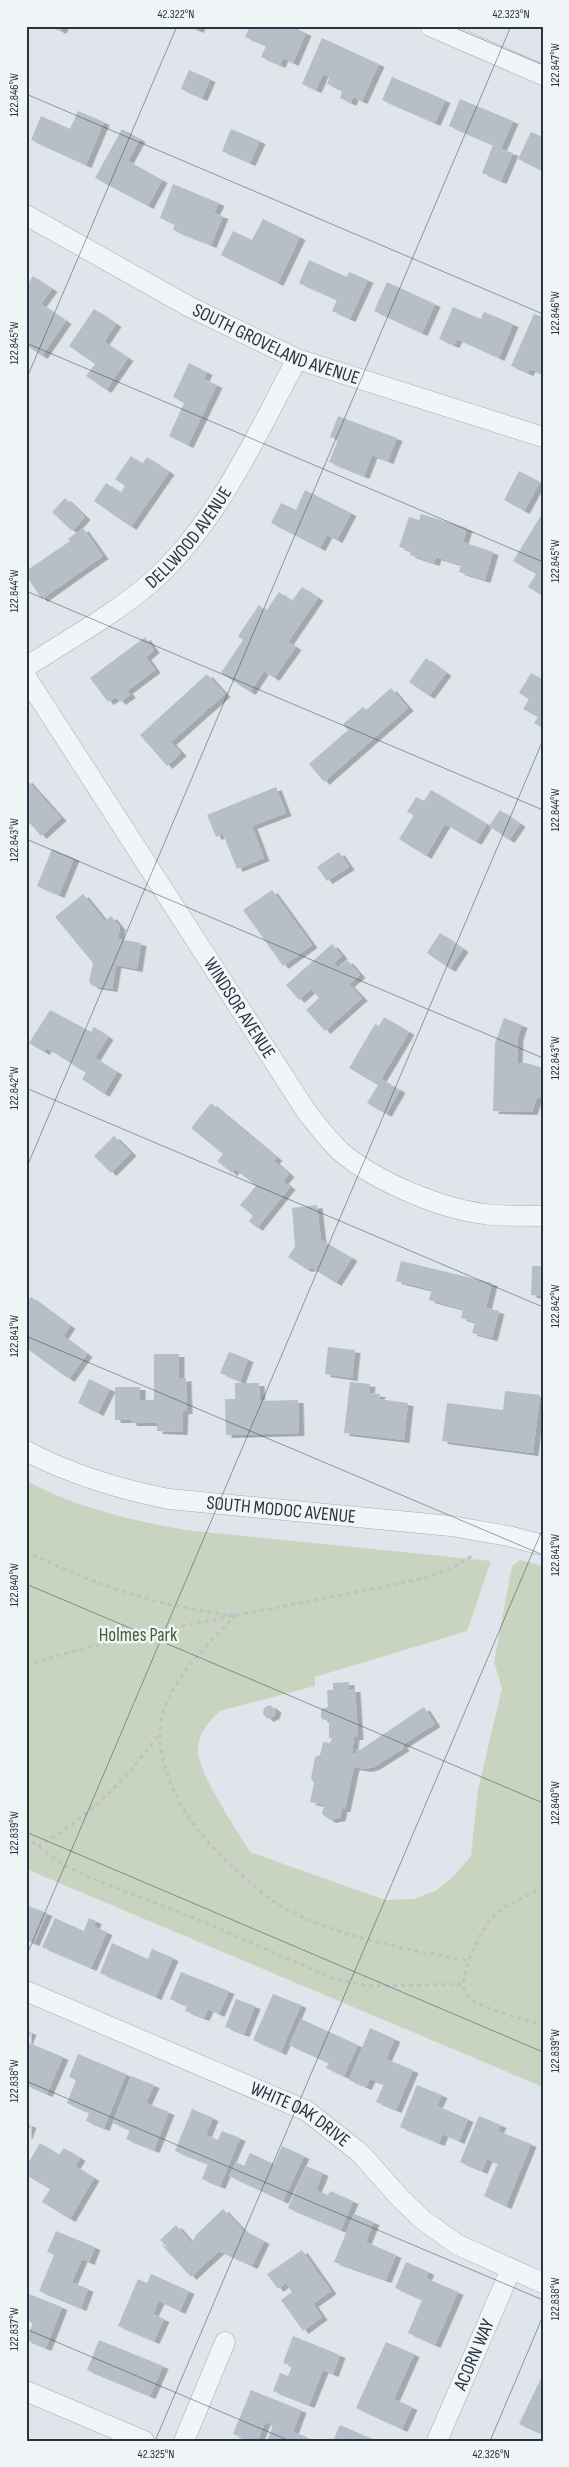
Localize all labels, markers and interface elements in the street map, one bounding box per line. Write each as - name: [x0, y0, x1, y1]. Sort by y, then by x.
- text: 42.322°N: [158, 7, 194, 22]
- text: 42.323°N: [492, 7, 530, 22]
- text: 122.847°W: [548, 43, 563, 87]
- text: 122.846°W: [7, 73, 22, 117]
- text: 122.846°W: [548, 291, 563, 335]
- street label: SOUTH GROVELAND AVENUE: [189, 298, 362, 390]
- text: 122.845°W: [7, 321, 22, 365]
- street label: DELLWOOD AVENUE: [141, 482, 237, 593]
- text: 122.845°W: [548, 539, 563, 583]
- text: 122.844°W: [7, 569, 22, 612]
- text: 122.844°W: [548, 788, 563, 831]
- text: 122.843°W: [7, 818, 22, 862]
- street label: WINDSOR AVENUE: [199, 953, 281, 1063]
- text: 122.843°W: [548, 1036, 563, 1080]
- text: 122.842°W: [7, 1066, 22, 1110]
- text: 122.842°W: [548, 1284, 563, 1328]
- text: 122.841°W: [7, 1315, 22, 1357]
- street label: SOUTH MODOC AVENUE: [205, 1491, 357, 1528]
- text: 122.841°W: [548, 1534, 563, 1576]
- text: 122.840°W: [7, 1563, 22, 1607]
- park label: Holmes Park: [99, 1624, 178, 1647]
- text: 122.840°W: [548, 1781, 563, 1825]
- text: 122.839°W: [7, 1811, 22, 1855]
- text: 122.839°W: [548, 2029, 563, 2073]
- text: 122.838°W: [7, 2059, 22, 2103]
- street label: WHITE OAK DRIVE: [247, 2077, 354, 2152]
- text: 122.838°W: [548, 2277, 563, 2321]
- text: 122.837°W: [7, 2307, 22, 2351]
- street label: ACORN WAY: [448, 2316, 500, 2395]
- text: 42.325°N: [138, 2447, 174, 2462]
- text: 42.326°N: [472, 2447, 510, 2462]

